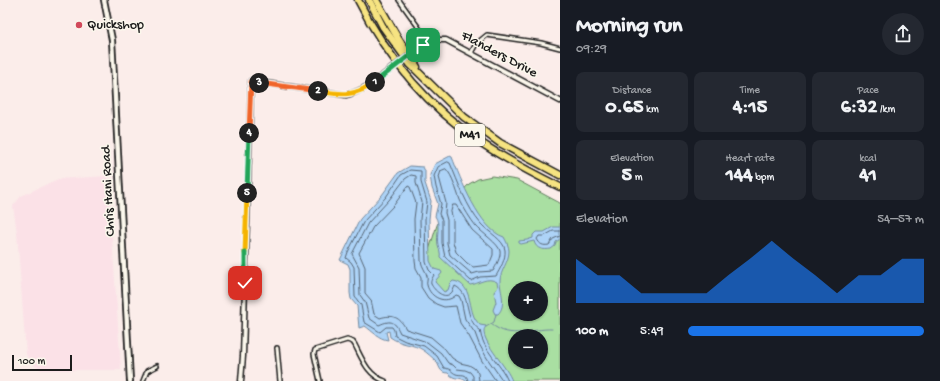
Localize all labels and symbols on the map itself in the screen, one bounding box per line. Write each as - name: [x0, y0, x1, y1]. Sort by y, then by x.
- place label: Quickshop: [87, 17, 144, 34]
- marker: Quickshop: [74, 20, 84, 30]
- street label: Flanders Drive: [457, 27, 541, 83]
- pin: [406, 28, 440, 62]
- pin: 1: [365, 72, 385, 92]
- pin: 3: [249, 73, 269, 93]
- pin: 2: [308, 81, 328, 101]
- pin: 4: [239, 123, 259, 143]
- road number: M41: [455, 124, 485, 146]
- street label: Chris Hani Road: [98, 143, 120, 237]
- pin: 5: [237, 183, 257, 203]
- pin: [228, 266, 262, 300]
- scale bar: [12, 353, 72, 372]

